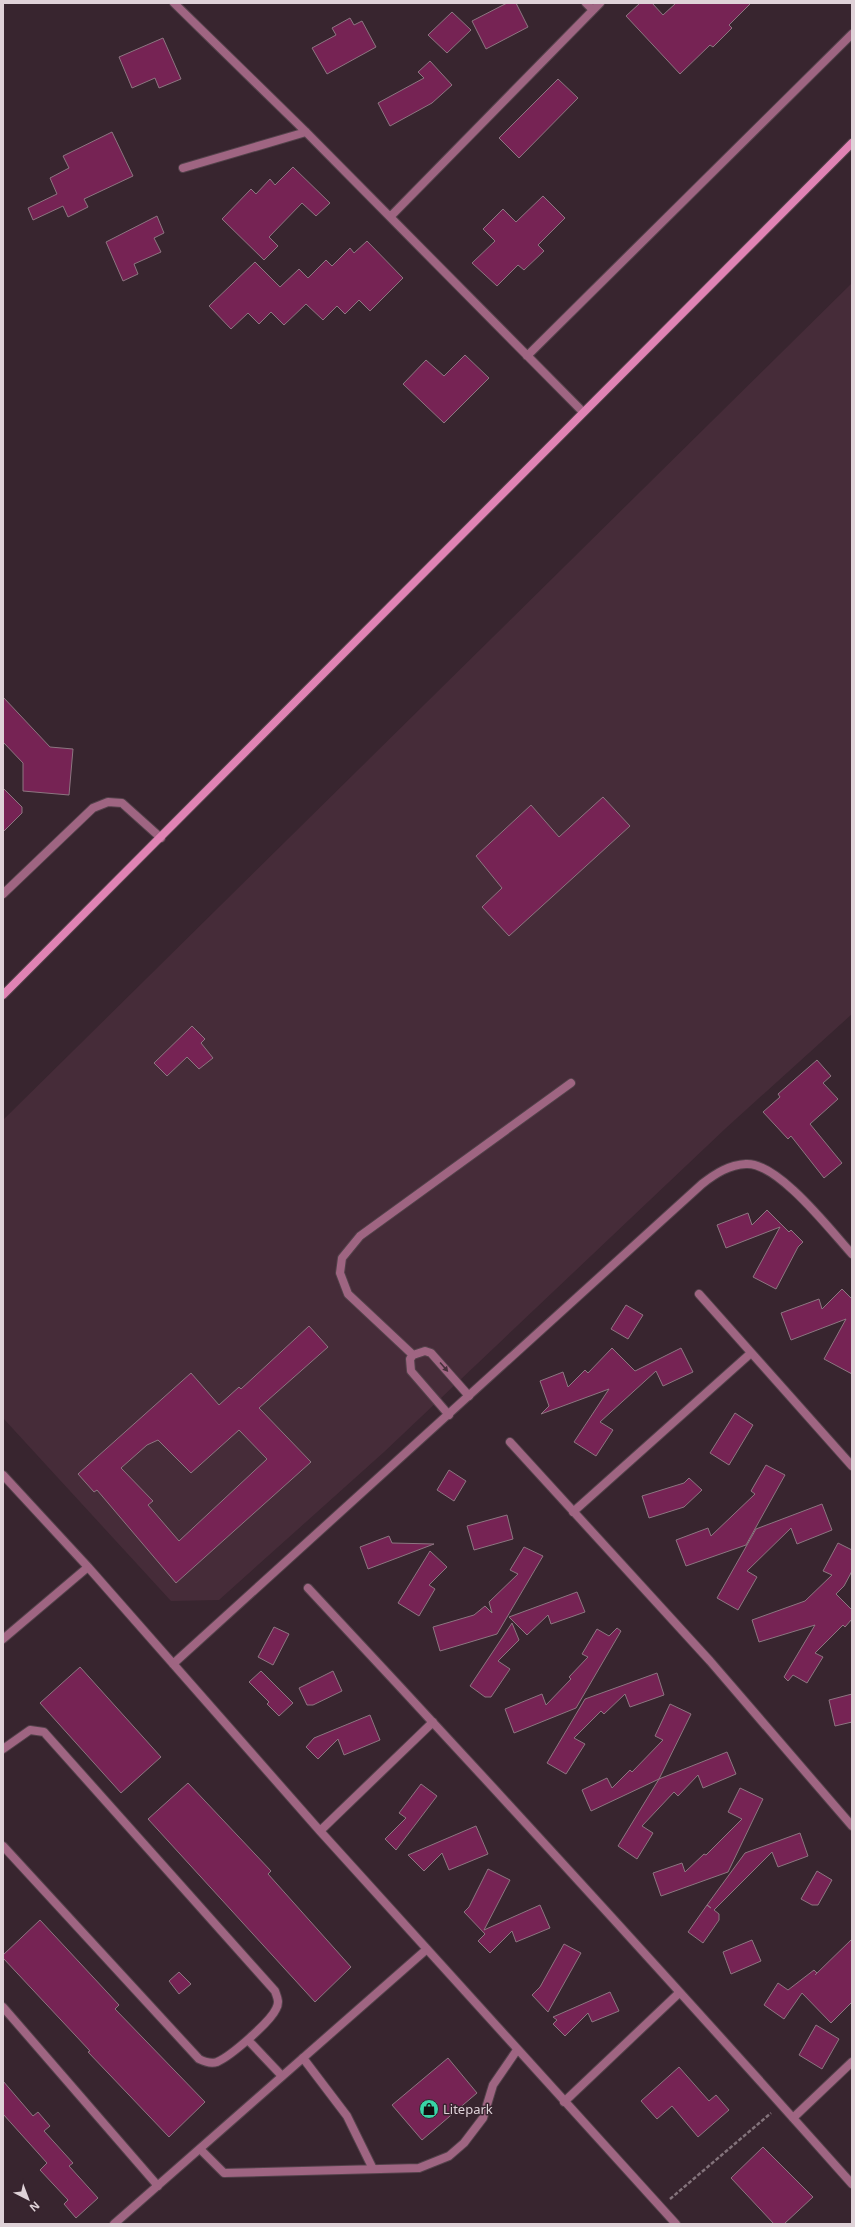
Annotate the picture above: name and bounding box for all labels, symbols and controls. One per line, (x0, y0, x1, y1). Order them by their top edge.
one-way arrow (439, 1362, 448, 1373)
shop icon: Litepark (418, 2098, 440, 2120)
place label: Litepark (443, 2100, 493, 2118)
north arrow (8, 2179, 48, 2219)
text: N (27, 2198, 43, 2215)

